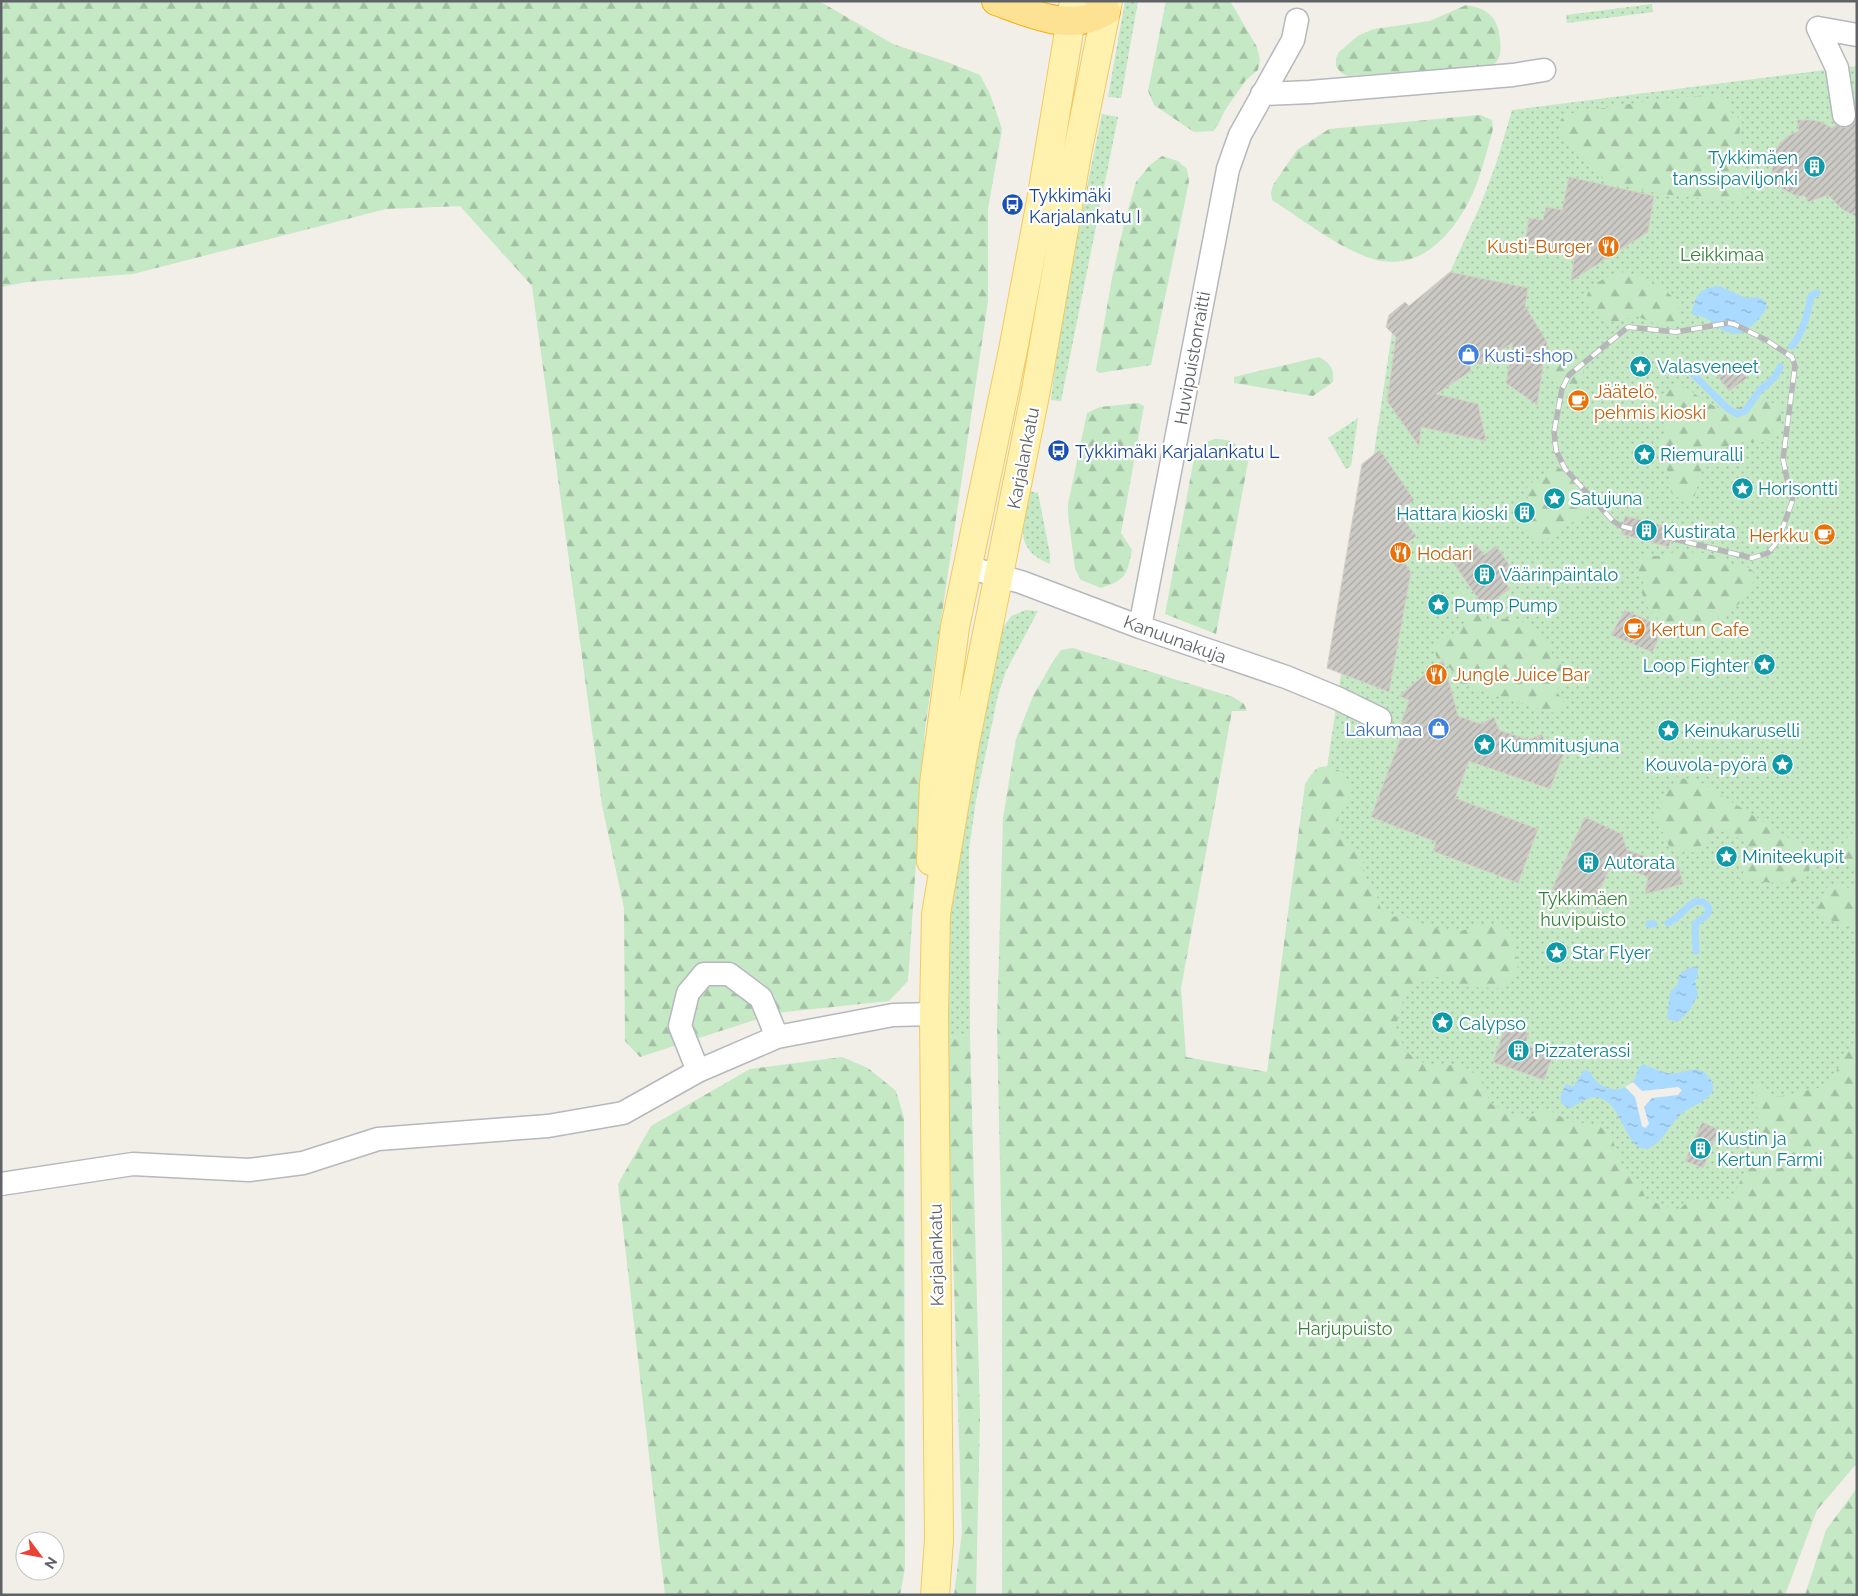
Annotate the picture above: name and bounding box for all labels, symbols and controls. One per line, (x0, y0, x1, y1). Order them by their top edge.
place label: Tykkimäen tanssipaviljonki (1673, 147, 1798, 189)
building icon: Tykkimäen tanssipaviljonki (1802, 155, 1826, 179)
place label: Tykkimäki Karjalankatu I (1029, 185, 1141, 227)
bus stop icon: Tykkimäki Karjalankatu I (1001, 193, 1025, 217)
restaurant icon: Kusti-Burger (1596, 234, 1620, 258)
place label: Kusti-Burger (1487, 236, 1593, 257)
park label: Leikkimaa (1680, 244, 1764, 265)
street label: Huvipuistonraitti (1170, 290, 1214, 426)
shop icon: Kusti-shop (1456, 343, 1480, 367)
place label: Kusti-shop (1484, 345, 1573, 366)
place icon: Valasveneet (1629, 354, 1653, 378)
place label: Valasveneet (1657, 356, 1759, 377)
place label: Jäätelö, pehmis kioski (1594, 381, 1706, 423)
cafe icon: Jäätelö, pehmis kioski (1566, 389, 1590, 413)
street label: Karjalankatu (1003, 406, 1043, 510)
bus stop icon: Tykkimäki Karjalankatu L (1047, 439, 1071, 463)
place label: Tykkimäki Karjalankatu L (1075, 441, 1280, 462)
place icon: Riemuralli (1632, 442, 1656, 466)
place label: Riemuralli (1660, 444, 1743, 465)
place icon: Horisontti (1730, 476, 1754, 500)
place label: Horisontti (1758, 478, 1838, 499)
place icon: Satujuna (1542, 486, 1566, 510)
place label: Satujuna (1570, 488, 1642, 509)
building icon: Hattara kioski (1512, 501, 1536, 525)
place label: Hattara kioski (1396, 503, 1508, 524)
building icon: Kustirata (1635, 519, 1659, 543)
place label: Kustirata (1663, 521, 1735, 542)
cafe icon: Herkku (1813, 523, 1837, 547)
place label: Herkku (1749, 525, 1809, 546)
restaurant icon: Hodari (1389, 541, 1413, 565)
place label: Hodari (1417, 543, 1472, 564)
building icon: Väärinpäintalo (1472, 562, 1496, 586)
place label: Väärinpäintalo (1500, 564, 1619, 585)
place icon: Pump Pump (1426, 593, 1450, 617)
place label: Pump Pump (1454, 595, 1558, 616)
street label: Kanuunakuja (1121, 611, 1229, 667)
cafe icon: Kertun Cafe (1623, 617, 1647, 641)
place label: Kertun Cafe (1651, 619, 1749, 640)
place icon: Loop Fighter (1753, 653, 1777, 677)
place label: Loop Fighter (1643, 655, 1750, 676)
restaurant icon: Jungle Juice Bar (1425, 662, 1449, 686)
place label: Jungle Juice Bar (1453, 664, 1590, 685)
shop icon: Lakumaa (1426, 717, 1450, 741)
place icon: Keinukaruselli (1656, 718, 1680, 742)
place label: Lakumaa (1345, 719, 1422, 740)
place label: Keinukaruselli (1684, 720, 1800, 741)
place icon: Kummitusjuna (1472, 733, 1496, 757)
place label: Kummitusjuna (1500, 735, 1619, 756)
place icon: Kouvola-pyörä (1771, 752, 1795, 776)
place label: Kouvola-pyörä (1645, 754, 1767, 775)
place icon: Miniteekupit (1714, 844, 1738, 868)
place label: Miniteekupit (1742, 846, 1844, 867)
building icon: Autorata (1576, 850, 1600, 874)
place label: Autorata (1604, 852, 1675, 873)
park label: Tykkimäen huvipuisto (1538, 888, 1628, 930)
place icon: Star Flyer (1544, 940, 1568, 964)
place label: Star Flyer (1572, 942, 1651, 963)
place icon: Calypso (1431, 1011, 1455, 1035)
place label: Calypso (1459, 1013, 1526, 1034)
building icon: Pizzaterassi (1506, 1038, 1530, 1062)
place label: Pizzaterassi (1534, 1040, 1630, 1061)
place label: Kustin ja Kertun Farmi (1717, 1128, 1823, 1170)
building icon: Kustin ja Kertun Farmi (1689, 1136, 1713, 1160)
street label: Karjalankatu (925, 1203, 947, 1307)
park label: Harjupuisto (1297, 1318, 1393, 1339)
north arrow (15, 1531, 65, 1581)
text: N (41, 1554, 61, 1572)

